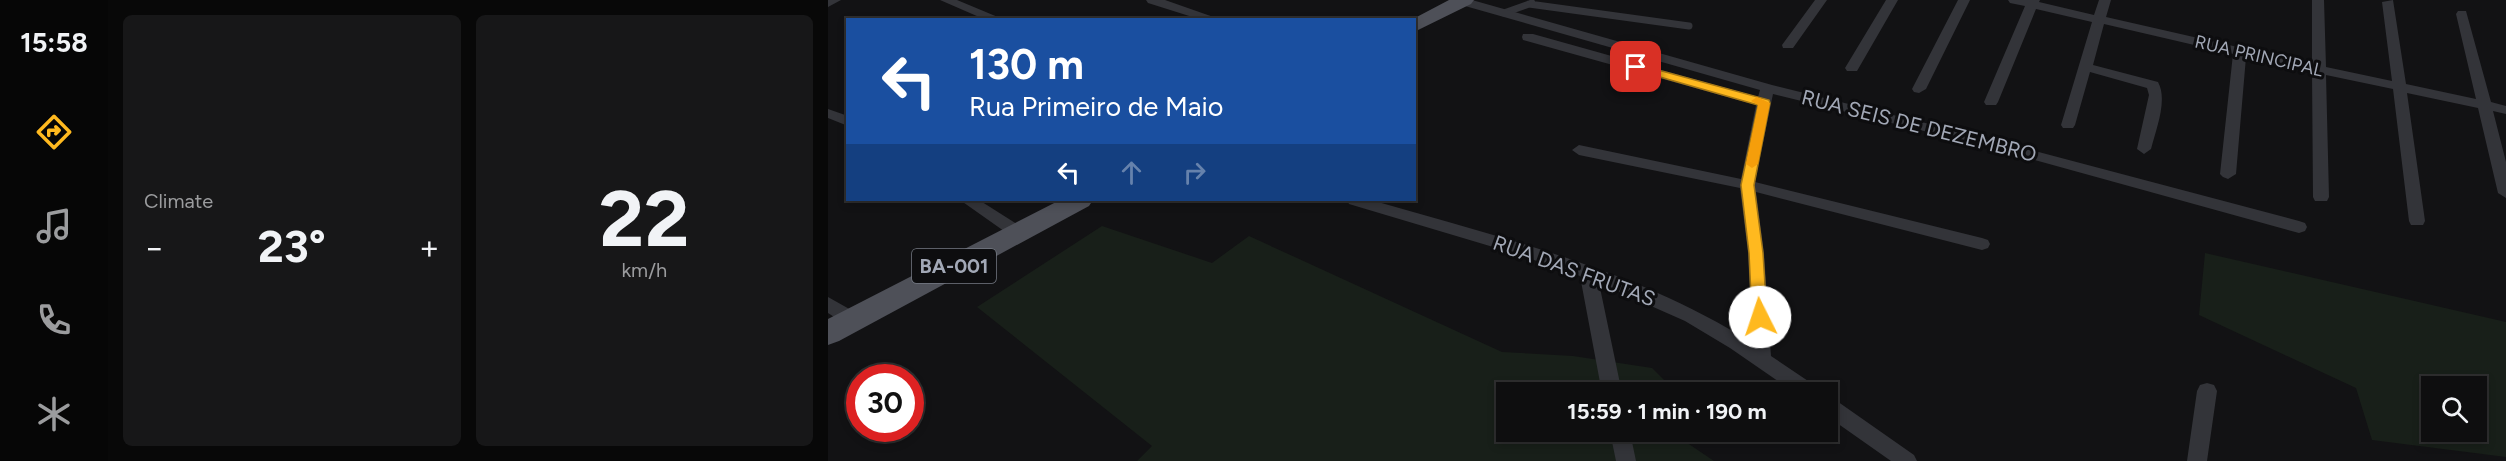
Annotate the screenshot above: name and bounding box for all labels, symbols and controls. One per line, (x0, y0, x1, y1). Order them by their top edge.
text: 15:58 (20, 26, 88, 59)
street label: RUA PRINCIPAL (2193, 31, 2326, 82)
text: 130 m (969, 39, 1084, 90)
pin (1610, 41, 1661, 92)
icon: left (870, 42, 948, 120)
icon: arrive (1619, 50, 1652, 83)
street label: RUA SEIS DE DEZEMBRO (1799, 84, 2039, 167)
text: Rua Primeiro de Maio (969, 90, 1224, 123)
icon: directions (33, 111, 75, 153)
icon: left (1052, 156, 1085, 189)
icon: ahead (1115, 156, 1148, 189)
icon: right (1178, 156, 1211, 189)
text: 22 (599, 172, 689, 266)
text: Climate (144, 189, 213, 213)
icon: music (33, 205, 75, 247)
text: 23° (258, 219, 326, 273)
text: − (144, 228, 165, 267)
text: + (419, 228, 440, 267)
street label: RUA DAS FRUTAS (1490, 230, 1659, 311)
road number: BA-001 (912, 249, 996, 283)
text: km/h (621, 258, 667, 282)
position arrow (1728, 285, 1792, 349)
icon: phone (33, 299, 75, 341)
speed limit sign: 30 (846, 364, 924, 442)
map controls (2421, 376, 2487, 442)
button: search (2421, 376, 2487, 442)
icon: climate (33, 393, 75, 435)
text: 15:59 · 1 min · 190 m (1567, 398, 1767, 425)

